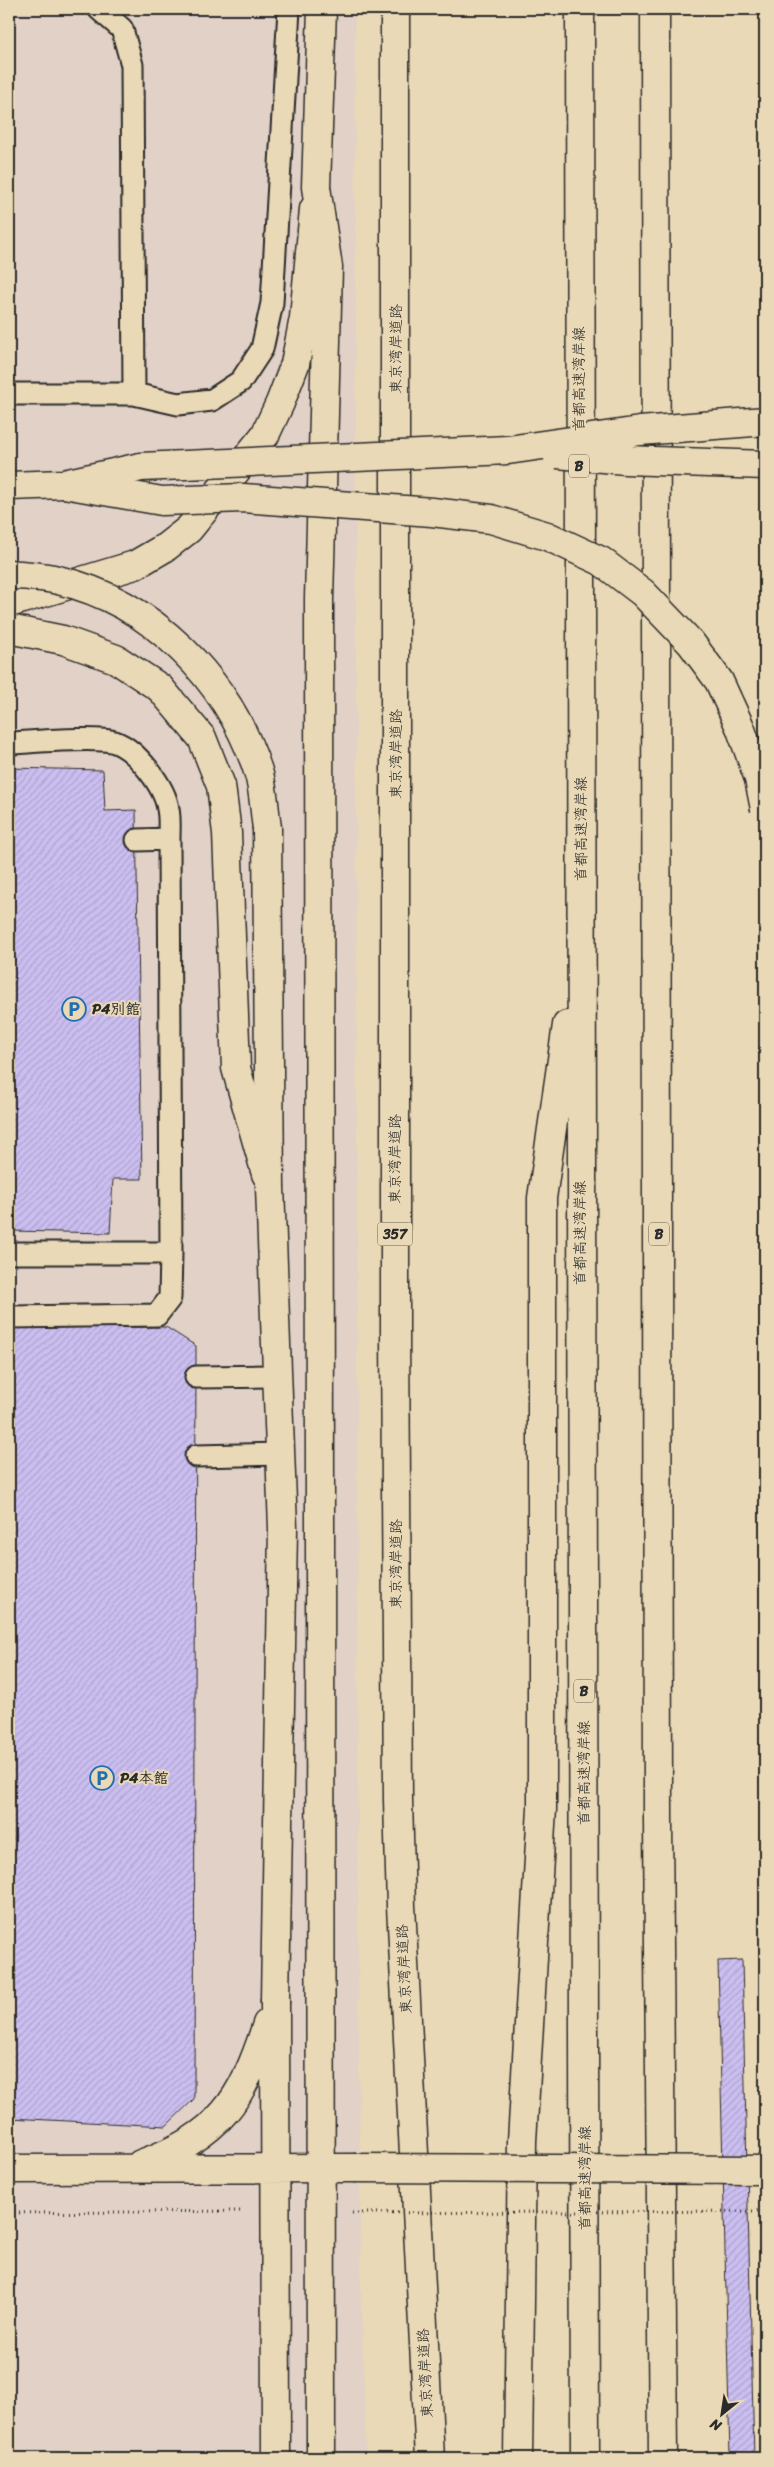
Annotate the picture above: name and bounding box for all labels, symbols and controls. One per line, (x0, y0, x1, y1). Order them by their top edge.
street label: 東京湾岸道路 (383, 304, 409, 394)
street label: 首都高速湾岸線 (566, 326, 592, 432)
road number: B (569, 454, 589, 478)
street label: 東京湾岸道路 (383, 709, 409, 799)
street label: 首都高速湾岸線 (568, 776, 594, 882)
parking icon: P4別館 (61, 996, 87, 1022)
place label: P4別館 (92, 996, 140, 1022)
street label: 東京湾岸道路 (382, 1114, 408, 1204)
street label: 首都高速湾岸線 (567, 1180, 593, 1286)
road number: 357 (378, 1222, 412, 1246)
road number: B (649, 1222, 669, 1246)
street label: 東京湾岸道路 (383, 1519, 409, 1609)
road number: B (574, 1680, 594, 1702)
street label: 首都高速湾岸線 (571, 1720, 597, 1826)
parking icon: P4本館 (89, 1765, 115, 1791)
place label: P4本館 (120, 1765, 168, 1791)
street label: 東京湾岸道路 (389, 1923, 419, 2015)
street label: 首都高速湾岸線 (572, 2125, 598, 2231)
street label: 東京湾岸道路 (410, 2327, 440, 2419)
north arrow (696, 2390, 746, 2440)
text: N (705, 2411, 727, 2439)

